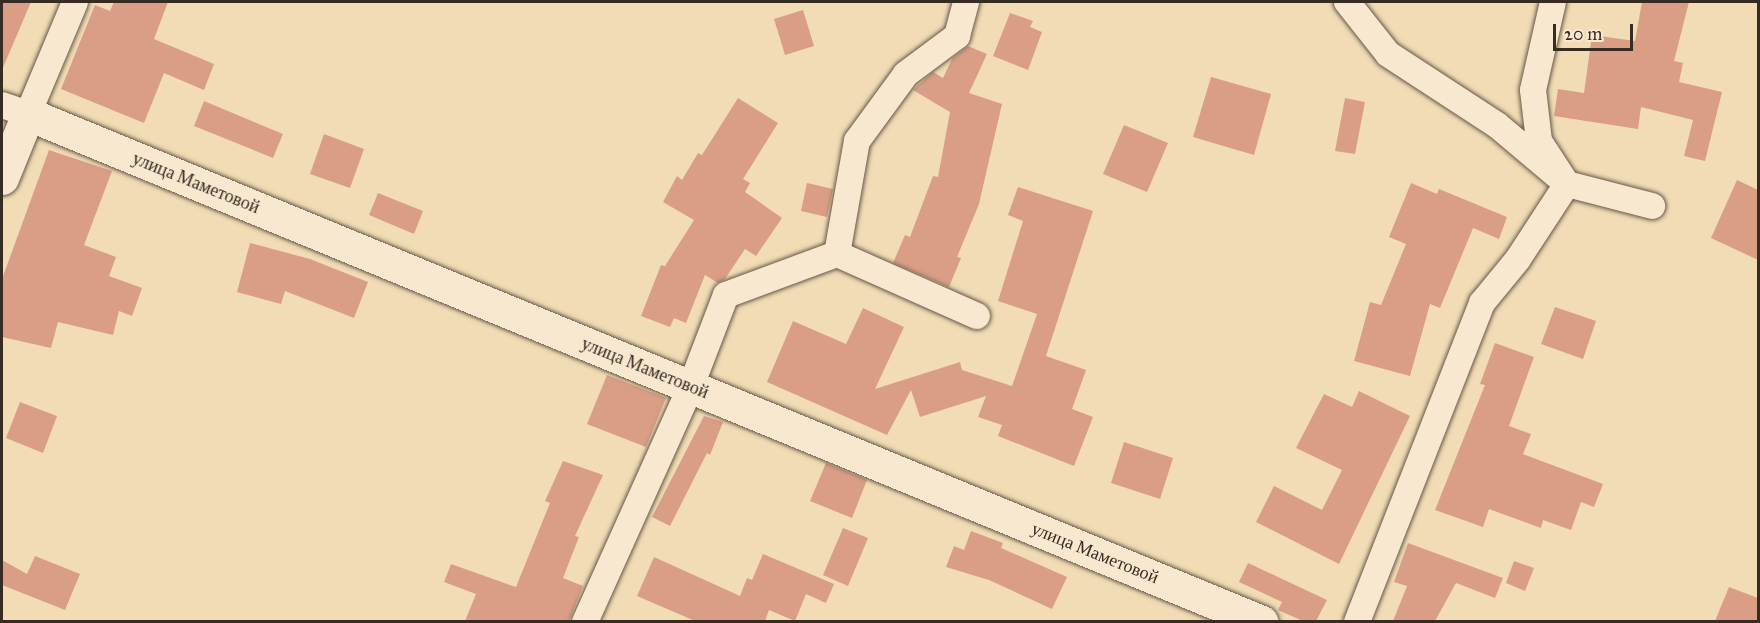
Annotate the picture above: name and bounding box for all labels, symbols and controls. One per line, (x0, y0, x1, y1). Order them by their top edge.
scale bar (1556, 12, 1636, 50)
text: 20 m (1564, 23, 1602, 45)
street label: улица Маметовой (129, 148, 263, 218)
street label: улица Маметовой (578, 333, 712, 403)
street label: улица Маметовой (1028, 518, 1162, 588)

